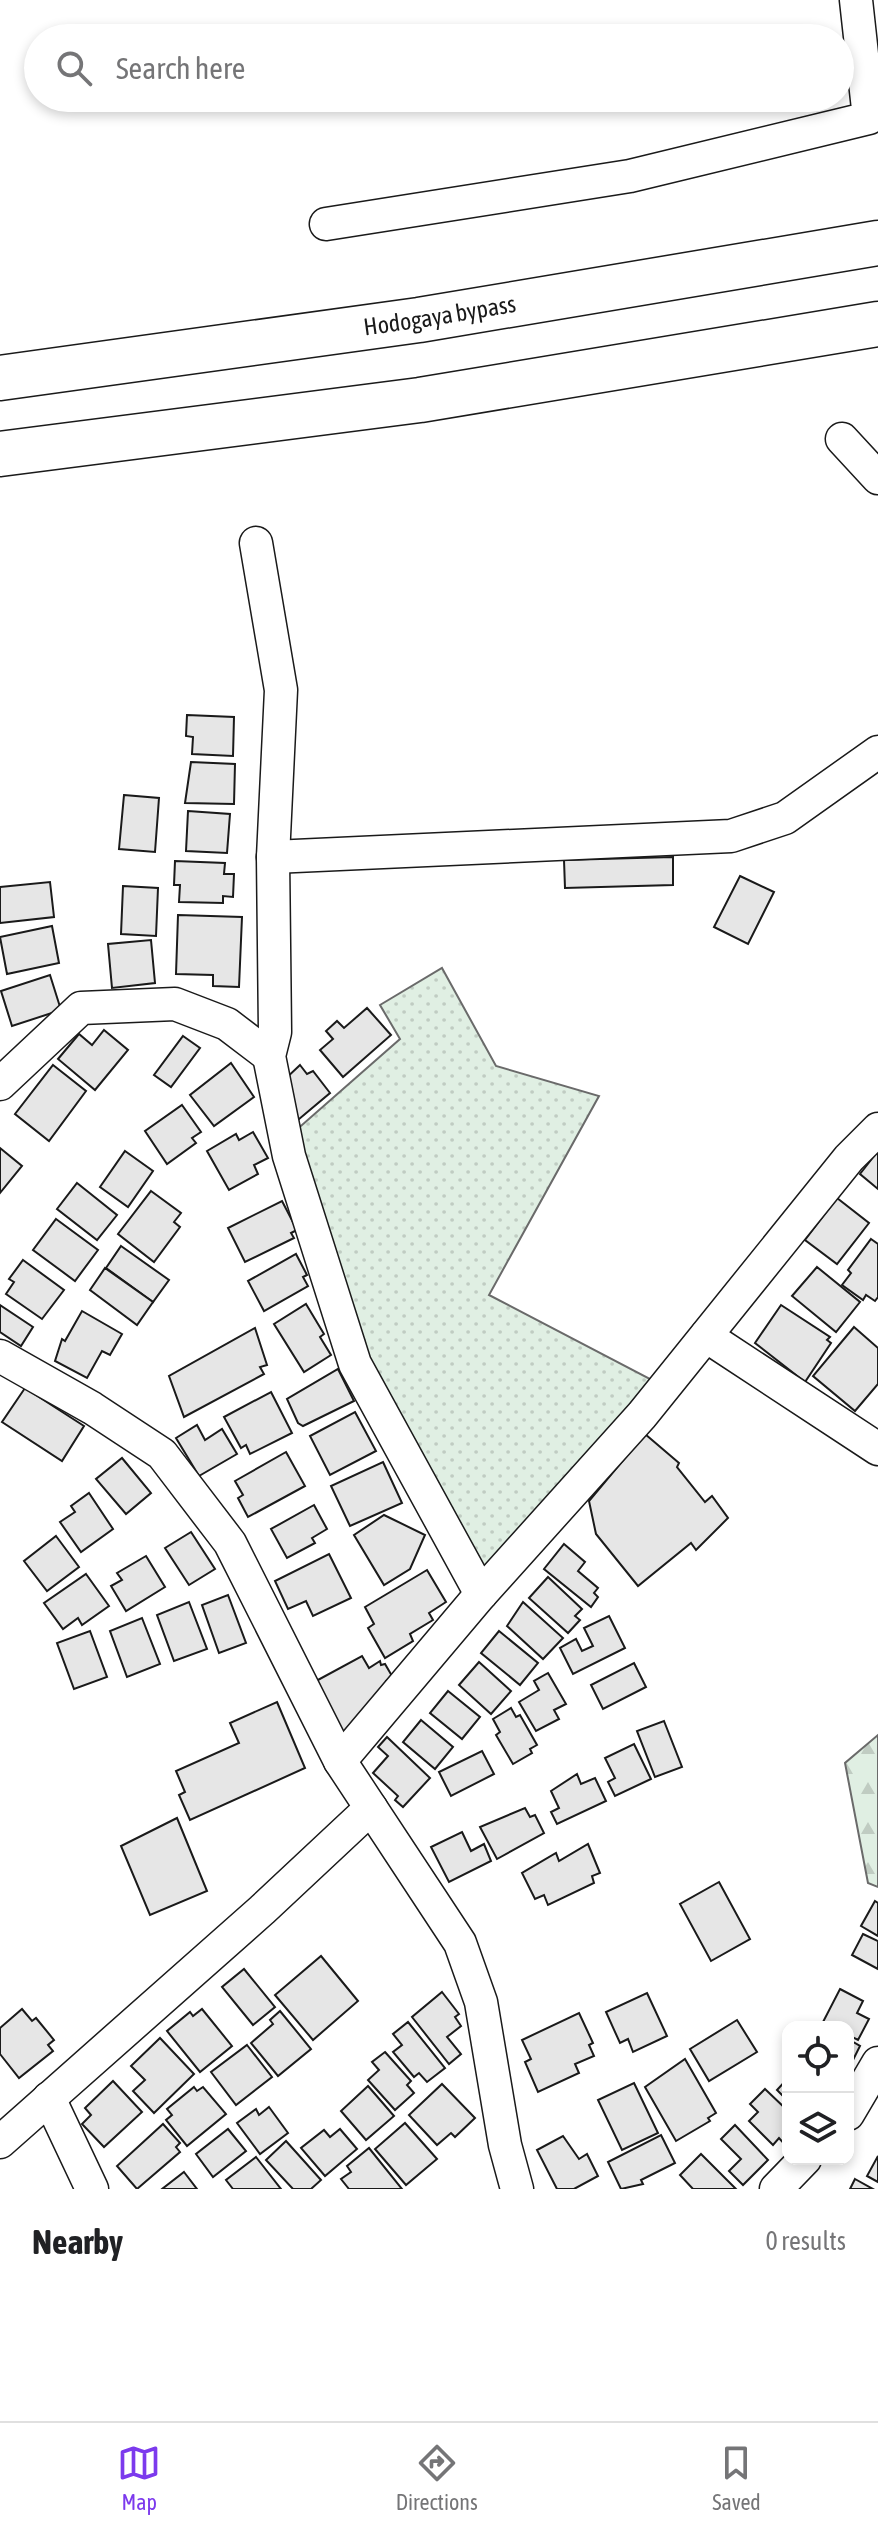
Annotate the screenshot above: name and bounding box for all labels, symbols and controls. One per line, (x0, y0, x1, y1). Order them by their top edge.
search box (24, 24, 854, 112)
icon: search (52, 46, 96, 90)
text: Search here (116, 51, 245, 85)
street label: Hodogaya bypass (362, 290, 518, 341)
map controls (782, 2021, 854, 2165)
button: locate (782, 2021, 854, 2093)
button: layers (782, 2093, 854, 2165)
text: Nearby (32, 2222, 123, 2261)
text: 0 results (765, 2226, 846, 2256)
tab: Map (117, 2441, 161, 2515)
tab: Directions (396, 2441, 478, 2515)
tab: Saved (712, 2441, 761, 2515)

